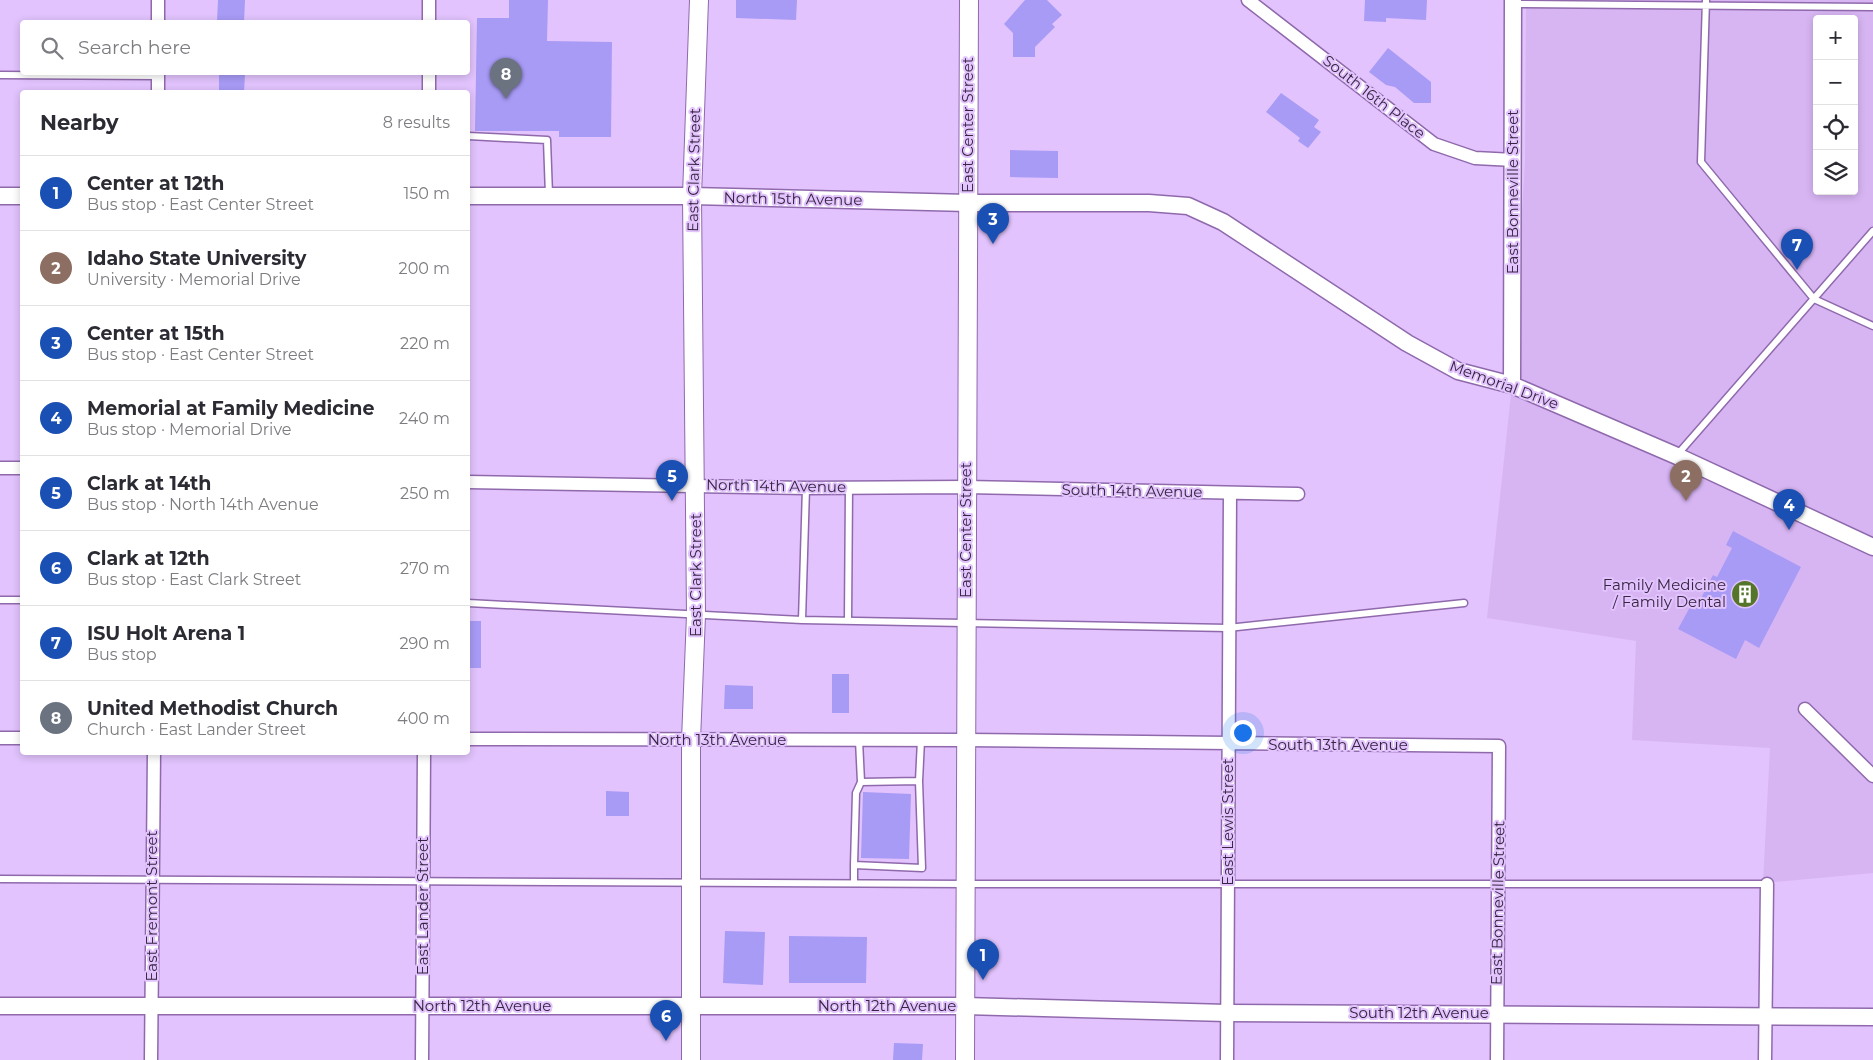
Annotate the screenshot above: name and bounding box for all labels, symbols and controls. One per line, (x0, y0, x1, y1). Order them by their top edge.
map controls (1813, 15, 1858, 195)
button: + (1813, 15, 1858, 60)
search box (20, 20, 470, 75)
icon: search (38, 34, 66, 62)
text: Search here (78, 36, 191, 59)
street label: South 16th Place (1319, 51, 1429, 142)
street label: East Center Street (958, 57, 977, 193)
pin: 8 (490, 58, 522, 99)
button: − (1813, 60, 1858, 105)
button: locate (1813, 105, 1858, 150)
street label: East Clark Street (683, 108, 704, 232)
text: Nearby (40, 110, 119, 135)
street label: East Bonneville Street (1503, 110, 1522, 274)
text: 8 results (383, 113, 450, 132)
button: layers (1813, 150, 1858, 195)
text: Center at 12th (87, 172, 224, 195)
text: 1 (53, 184, 59, 203)
text: 150 m (403, 184, 450, 203)
street label: North 15th Avenue (724, 188, 863, 209)
text: Bus stop · East Center Street (87, 195, 314, 214)
pin: 3 (977, 203, 1009, 244)
pin: 7 (1781, 229, 1813, 270)
text: Idaho State University (87, 247, 306, 270)
text: 2 (51, 259, 61, 278)
text: 200 m (399, 259, 450, 278)
text: University · Memorial Drive (87, 270, 301, 289)
text: Center at 15th (87, 322, 225, 345)
text: 3 (51, 334, 61, 353)
text: 220 m (400, 334, 450, 353)
text: Bus stop · East Center Street (87, 345, 314, 364)
street label: Memorial Drive (1447, 356, 1561, 413)
text: Memorial at Family Medicine (87, 397, 374, 420)
text: 4 (50, 409, 62, 428)
text: 240 m (399, 409, 450, 428)
text: Bus stop · Memorial Drive (87, 420, 292, 439)
pin: 5 (656, 460, 688, 501)
pin: 2 (1670, 460, 1702, 501)
street label: East Center Street (956, 462, 975, 598)
text: Clark at 14th (87, 472, 211, 495)
street label: North 14th Avenue (706, 475, 846, 496)
street label: South 14th Avenue (1061, 480, 1203, 501)
text: 5 (51, 484, 61, 503)
text: 250 m (400, 484, 450, 503)
pin: 4 (1773, 489, 1805, 530)
text: Bus stop · North 14th Avenue (87, 495, 319, 514)
street label: East Clark Street (686, 513, 705, 637)
text: Clark at 12th (87, 547, 210, 570)
text: 6 (51, 559, 61, 578)
text: 270 m (400, 559, 450, 578)
text: Bus stop · East Clark Street (87, 570, 301, 589)
place label: Family Medicine / Family Dental (1603, 575, 1726, 611)
building icon: Family Medicine / Family Dental (1730, 579, 1760, 609)
text: ISU Holt Arena 1 (87, 622, 245, 645)
text: 7 (51, 634, 61, 653)
text: 290 m (399, 634, 450, 653)
text: Bus stop (87, 645, 157, 664)
text: United Methodist Church (87, 697, 338, 720)
text: 8 (51, 709, 61, 728)
text: 400 m (397, 709, 450, 728)
text: Church · East Lander Street (87, 720, 306, 739)
your location (1230, 720, 1256, 746)
street label: North 13th Avenue (648, 730, 786, 749)
street label: South 13th Avenue (1268, 735, 1408, 754)
street label: East Lewis Street (1218, 758, 1237, 886)
street label: East Bonneville Street (1487, 821, 1508, 985)
street label: East Fremont Street (142, 830, 161, 982)
street label: East Lander Street (413, 837, 432, 975)
pin: 1 (967, 939, 999, 980)
street label: North 12th Avenue (413, 996, 551, 1015)
street label: North 12th Avenue (818, 996, 956, 1015)
pin: 6 (650, 1000, 682, 1041)
street label: South 12th Avenue (1349, 1003, 1489, 1022)

